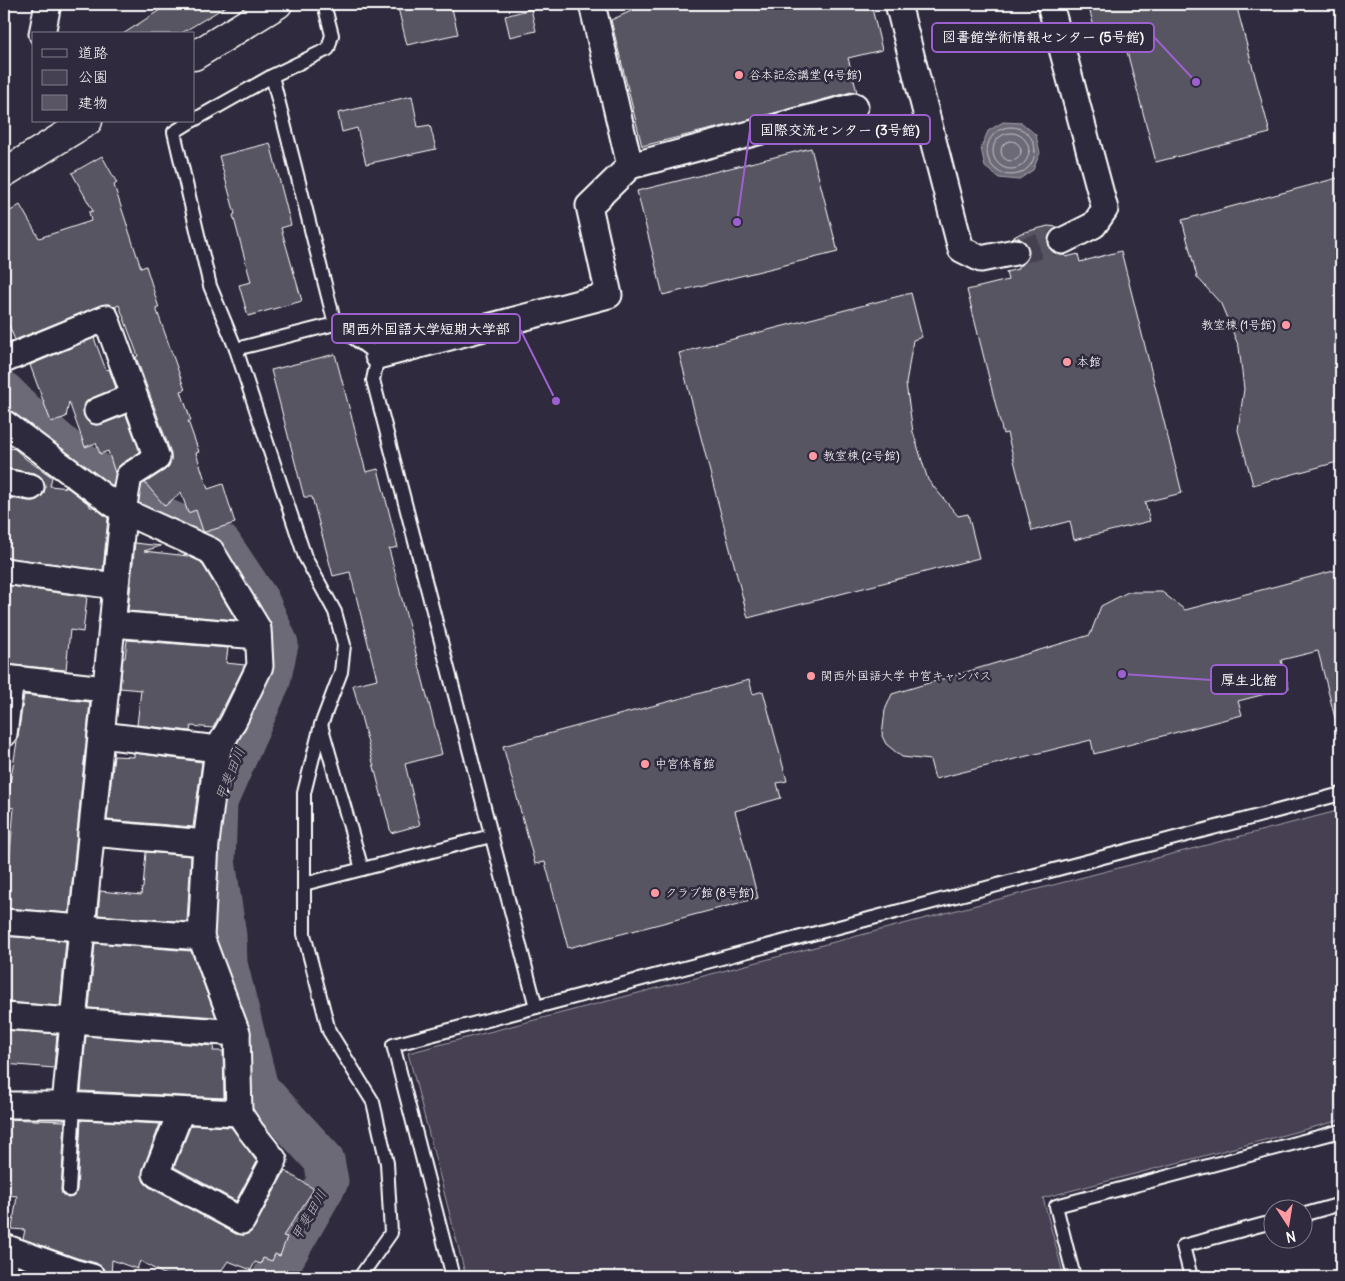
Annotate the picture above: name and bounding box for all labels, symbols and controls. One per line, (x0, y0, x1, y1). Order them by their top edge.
callout: 図書館学術情報センター (5号館) (932, 23, 1154, 52)
text: 図書館学術情報センター (5号館) (942, 28, 1144, 46)
legend (32, 32, 195, 122)
text: 道路 (78, 43, 108, 62)
text: 公園 (78, 67, 108, 86)
place label: 谷本記念講堂 (4号館) (749, 67, 862, 82)
marker: 谷本記念講堂 (4号館) (733, 69, 745, 81)
text: 建物 (78, 93, 108, 112)
callout: 国際交流センター (3号館) (750, 115, 930, 144)
text: 国際交流センター (3号館) (760, 121, 920, 139)
callout: 関西外国語大学短期大学部 (332, 314, 520, 343)
place label: 教室棟 (1号館) (1201, 317, 1276, 332)
marker: 教室棟 (1号館) (1280, 319, 1292, 331)
text: 関西外国語大学短期大学部 (342, 320, 510, 338)
place label: 本館 (1077, 354, 1101, 369)
marker: 本館 (1061, 356, 1073, 368)
place label: 教室棟 (2号館) (823, 448, 900, 463)
marker: 教室棟 (2号館) (807, 450, 819, 462)
callout: 厚生北館 (1211, 665, 1287, 694)
place label: 関西外国語大学 中宮キャンパス (821, 668, 991, 683)
marker: 関西外国語大学 中宮キャンパス (805, 670, 817, 682)
text: 厚生北館 (1221, 671, 1277, 689)
water label: 甲斐田川 (211, 745, 249, 803)
place label: 中宮体育館 (655, 756, 715, 771)
marker: 中宮体育館 (639, 758, 651, 770)
place label: クラブ館 (8号館) (665, 885, 754, 900)
marker: クラブ館 (8号館) (649, 887, 661, 899)
water label: 甲斐田川 (287, 1186, 331, 1244)
north arrow (1262, 1198, 1312, 1248)
text: N (1284, 1227, 1297, 1247)

